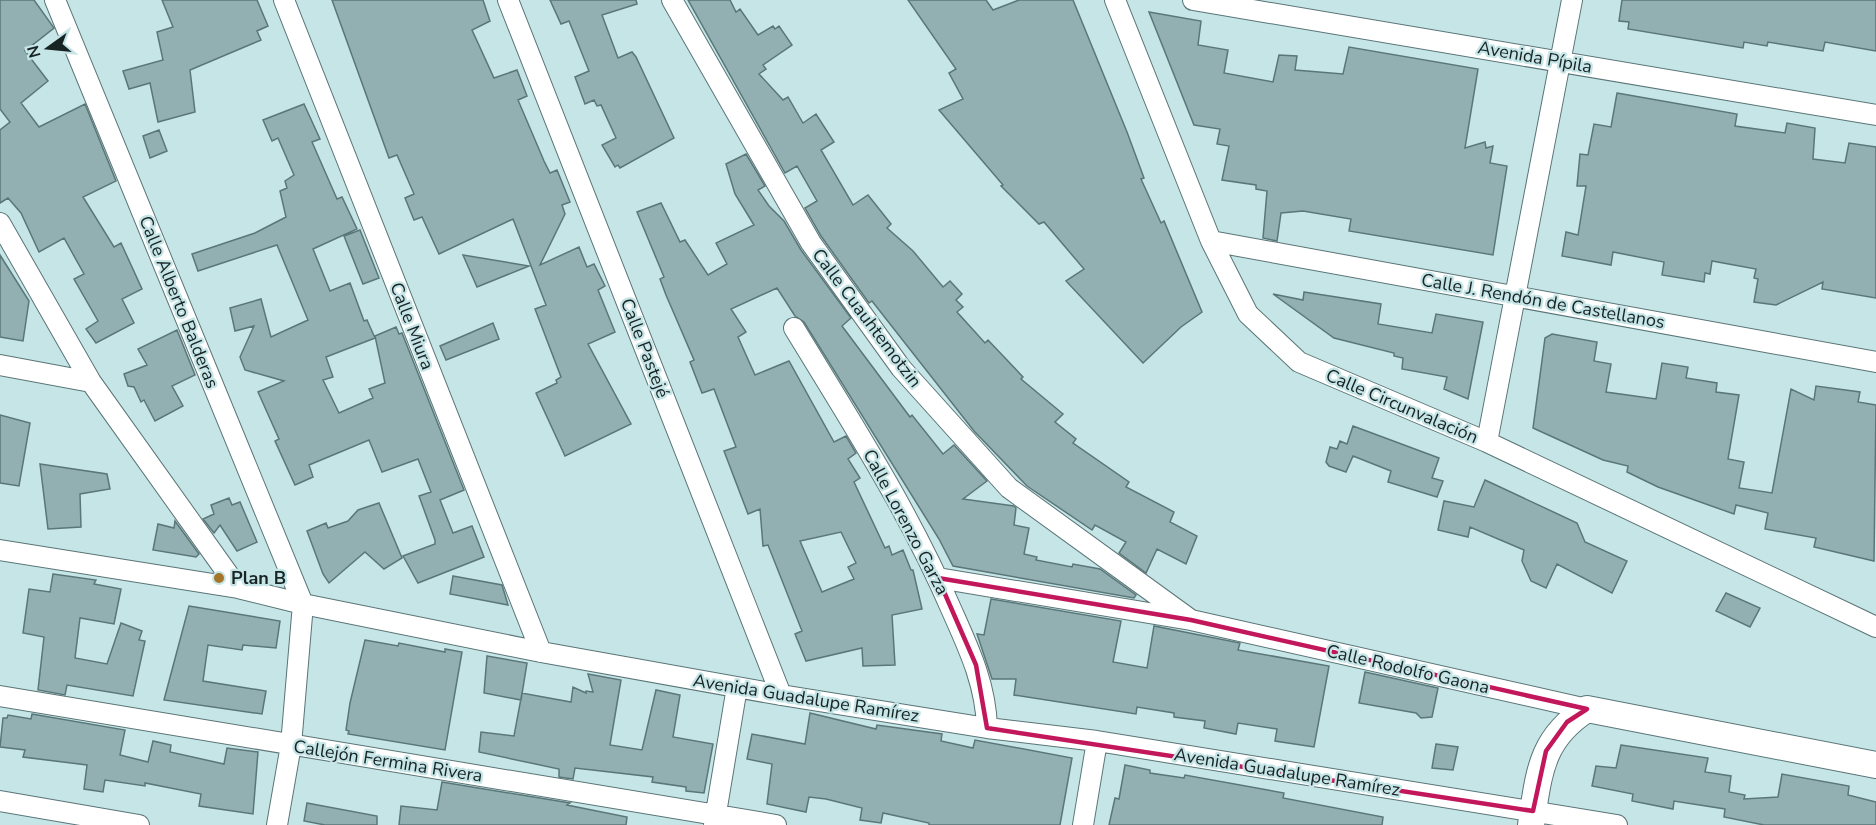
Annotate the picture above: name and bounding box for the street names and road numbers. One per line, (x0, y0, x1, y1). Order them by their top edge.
street label: Avenida Pípila (1476, 35, 1594, 79)
street label: Calle Alberto Balderas (133, 212, 225, 392)
street label: Calle Cuauhtemotzin (807, 244, 927, 392)
street label: Calle J. Rendón de Castellanos (1419, 268, 1667, 334)
street label: Calle Miura (384, 279, 440, 373)
street label: Calle Pastejé (615, 295, 675, 401)
street label: Calle Circunvalación (1322, 363, 1482, 449)
street label: Calle Lorenzo Garza (857, 445, 955, 599)
street label: Calle Rodolfo Gaona (1324, 639, 1492, 699)
street label: Avenida Guadalupe Ramírez (691, 668, 921, 728)
street label: Callejón Fermina Rivera (292, 734, 484, 788)
street label: Avenida Guadalupe Ramírez (1172, 742, 1402, 802)

